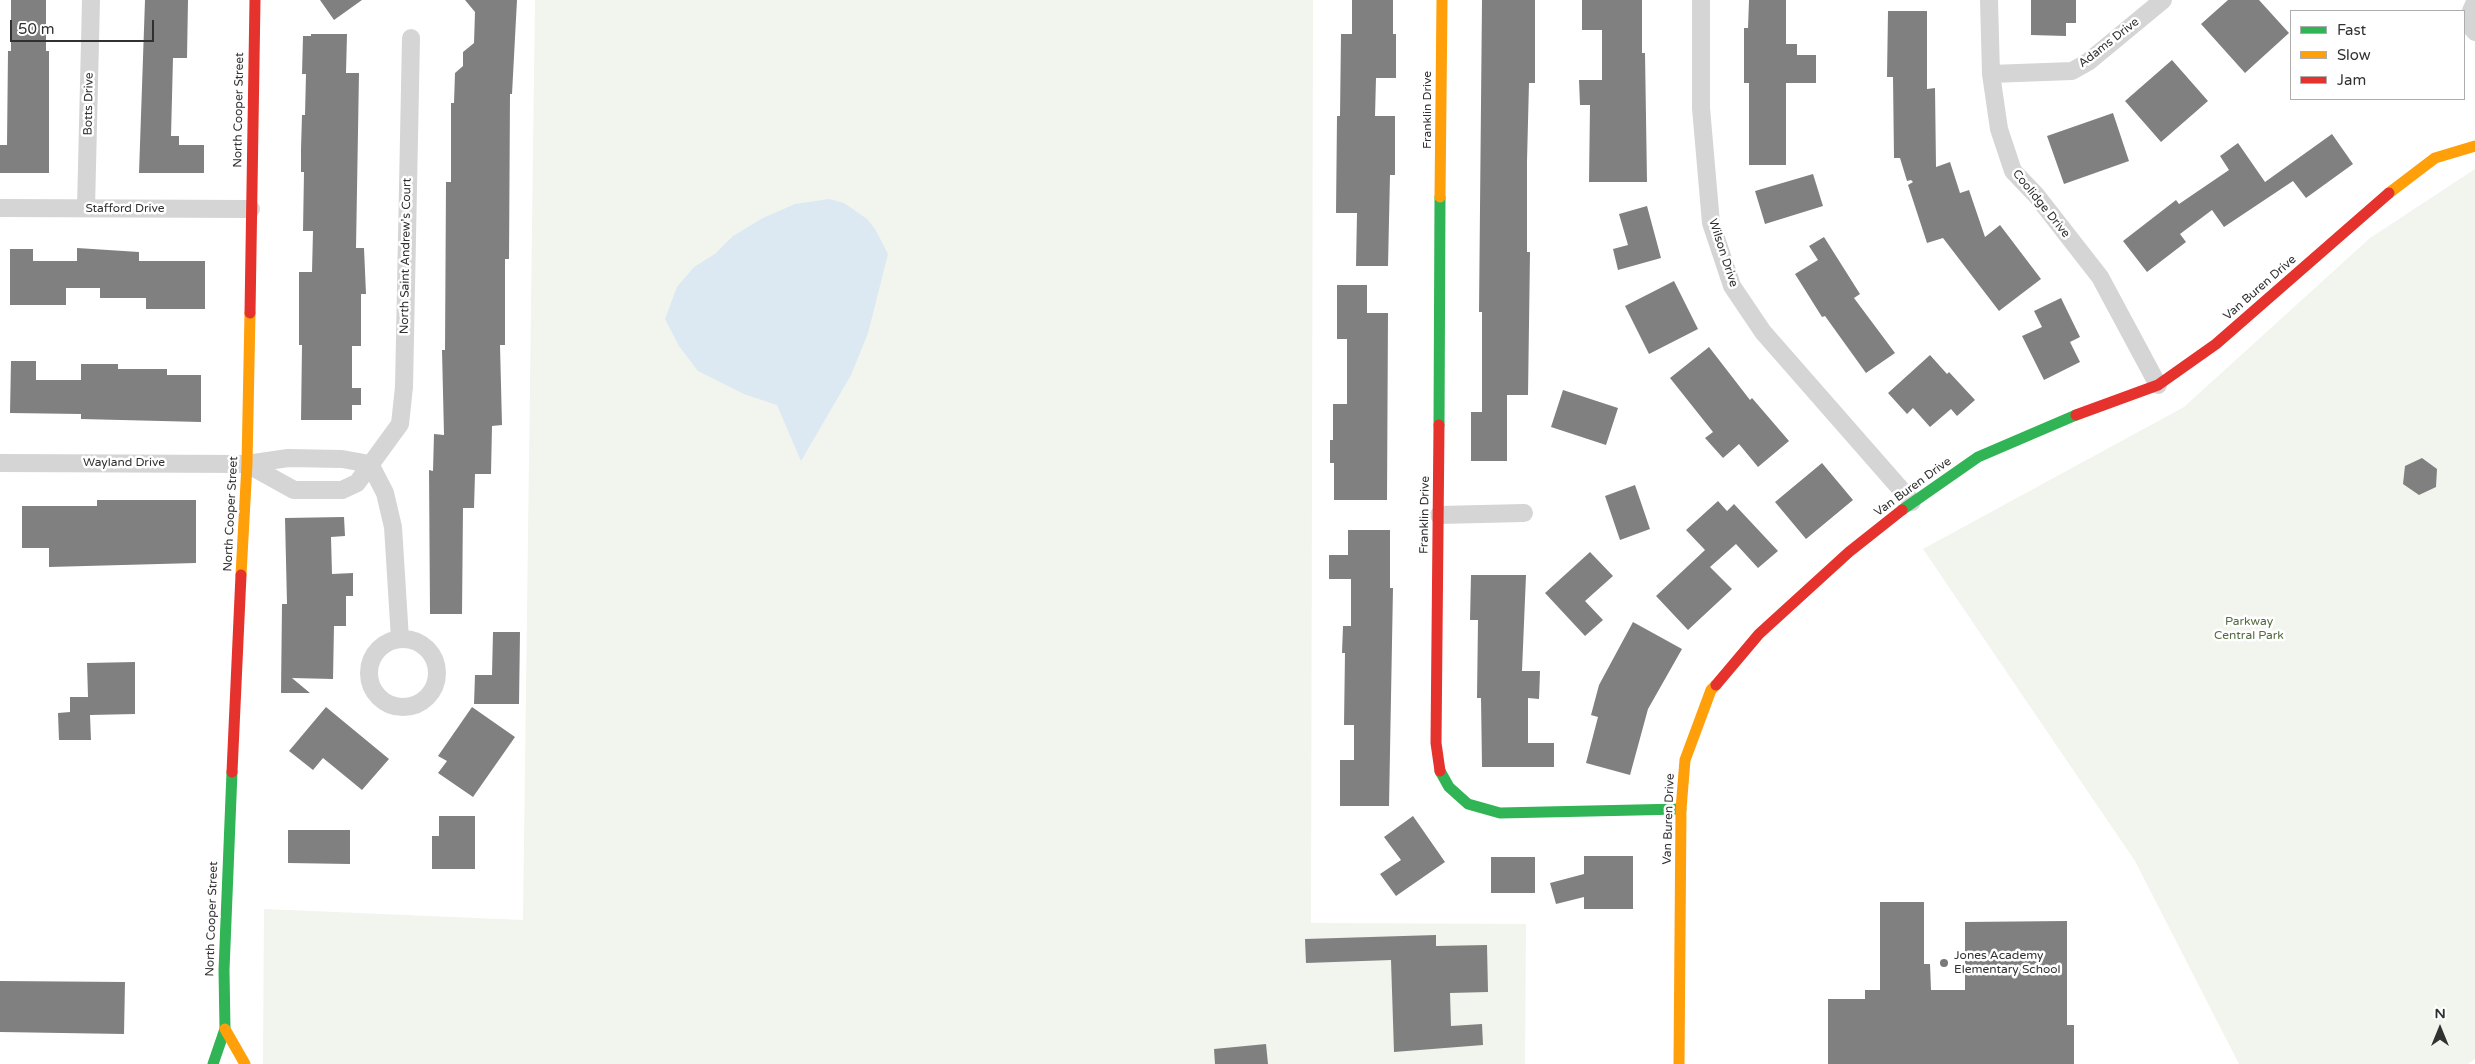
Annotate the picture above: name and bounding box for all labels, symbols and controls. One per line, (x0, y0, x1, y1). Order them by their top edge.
scale bar (12, 10, 156, 42)
legend (2290, 10, 2465, 100)
street label: Adams Drive (2076, 15, 2142, 71)
text: 50 m (18, 20, 55, 38)
text: Fast (2337, 21, 2366, 39)
text: Slow (2337, 46, 2371, 64)
street label: North Cooper Street (231, 52, 247, 168)
street label: Franklin Drive (1421, 71, 1435, 149)
text: Jam (2337, 71, 2366, 89)
street label: Botts Drive (81, 72, 97, 136)
street label: Coolidge Drive (2009, 167, 2073, 241)
street label: North Saint Andrew's Court (397, 178, 415, 334)
street label: Stafford Drive (85, 202, 165, 216)
street label: Wilson Drive (1705, 217, 1741, 289)
street label: Van Buren Drive (2221, 253, 2299, 323)
street label: Van Buren Drive (1872, 454, 1954, 520)
street label: Wayland Drive (83, 456, 165, 470)
street label: North Cooper Street (221, 456, 241, 572)
street label: Franklin Drive (1417, 476, 1433, 554)
park label: Parkway Central Park (2214, 615, 2284, 643)
street label: Van Buren Drive (1660, 773, 1678, 865)
street label: North Cooper Street (203, 861, 221, 977)
place label: Jones Academy Elementary School (1954, 949, 2061, 977)
marker: Jones Academy Elementary School (1938, 957, 1950, 969)
north arrow (2415, 1004, 2465, 1054)
text: N (2434, 1005, 2446, 1022)

